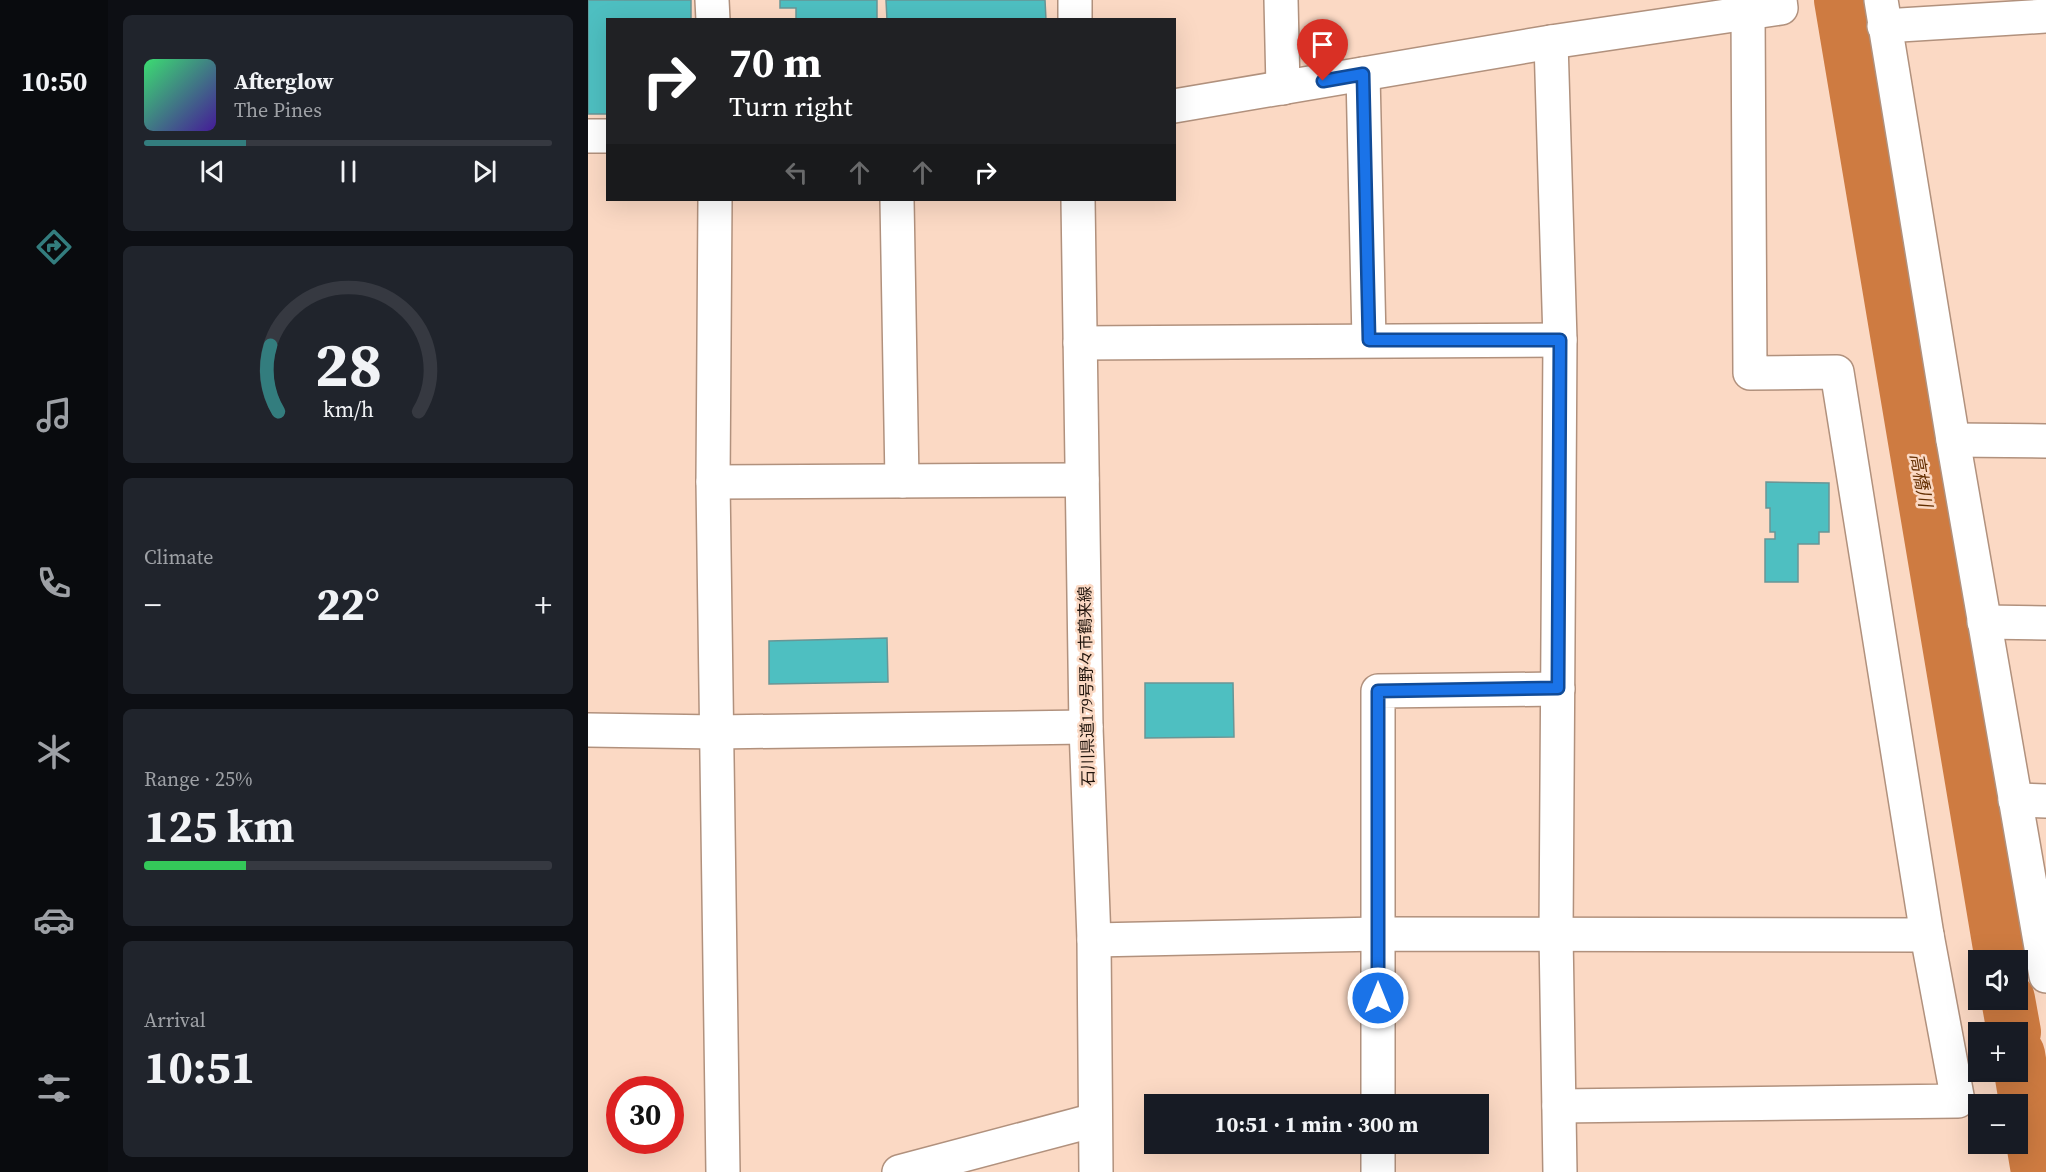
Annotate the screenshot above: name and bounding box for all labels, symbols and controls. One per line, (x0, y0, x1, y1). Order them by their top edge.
pin (1297, 19, 1348, 81)
icon: arrive (1306, 28, 1339, 61)
text: 70 m (729, 33, 822, 91)
icon: right (630, 42, 708, 120)
text: 10:50 (21, 63, 87, 100)
text: Afterglow (234, 66, 334, 96)
text: Turn right (729, 88, 853, 125)
text: The Pines (234, 96, 322, 124)
icon: previous (196, 155, 229, 188)
icon: pause (332, 155, 365, 188)
icon: next (468, 155, 501, 188)
icon: left (780, 156, 813, 189)
icon: ahead (843, 156, 876, 189)
icon: ahead (906, 156, 939, 189)
icon: right (969, 156, 1002, 189)
icon: directions (33, 226, 75, 268)
text: 28 (314, 321, 382, 407)
icon: music (33, 394, 75, 436)
text: km/h (322, 395, 374, 424)
water label: 高橋川 (1904, 451, 1939, 511)
text: Climate (144, 543, 213, 571)
icon: phone (33, 562, 75, 604)
text: 22° (316, 573, 380, 635)
text: − (144, 582, 162, 627)
text: + (534, 582, 552, 627)
street label: 石川県道179号野々市鶴来線 (1073, 586, 1099, 786)
icon: climate (33, 731, 75, 773)
text: Range · 25% (144, 765, 253, 793)
text: 125 km (144, 795, 295, 857)
icon: car (33, 899, 75, 941)
map controls (1968, 950, 2028, 1154)
button: sound (1968, 950, 2028, 1010)
position arrow (1346, 966, 1410, 1030)
text: Arrival (144, 1006, 206, 1034)
button: + (1968, 1022, 2028, 1082)
text: 10:51 (144, 1036, 255, 1098)
icon: filters (33, 1067, 75, 1109)
speed limit sign: 30 (606, 1076, 684, 1154)
button: − (1968, 1094, 2028, 1154)
text: 10:51 · 1 min · 300 m (1215, 1109, 1418, 1139)

